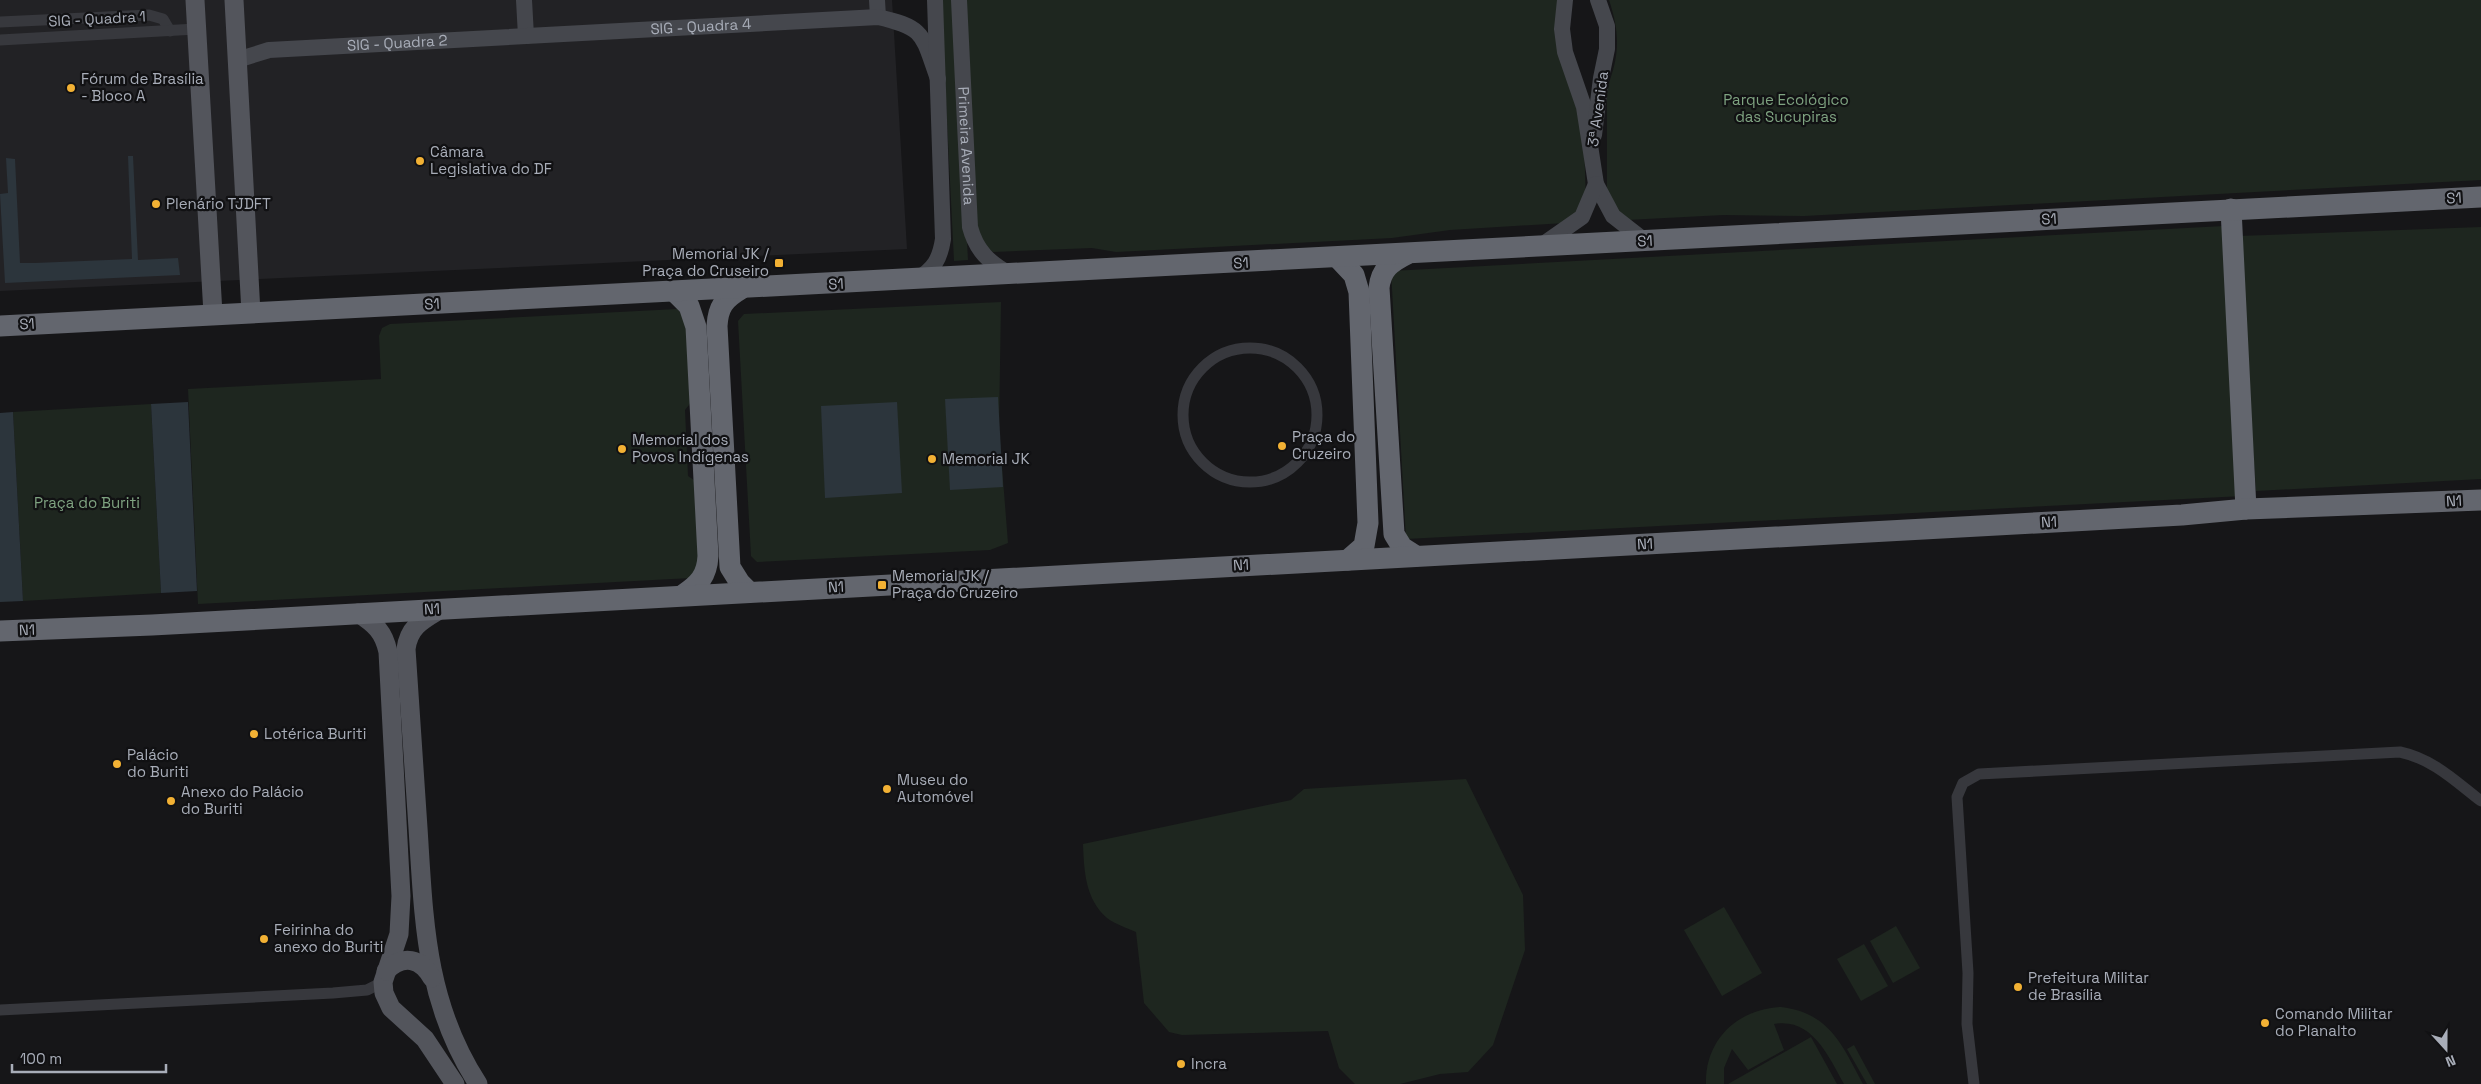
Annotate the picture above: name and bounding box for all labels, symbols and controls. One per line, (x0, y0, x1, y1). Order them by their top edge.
street label: SIG - Quadra 1 (48, 6, 146, 31)
street label: SIG - Quadra 4 (650, 14, 752, 38)
street label: SIG - Quadra 2 (346, 30, 448, 55)
place label: Fórum de Brasília - Bloco A (81, 69, 204, 105)
street label: 3ª Avenida (1583, 70, 1612, 148)
marker: Fórum de Brasília - Bloco A (65, 82, 77, 94)
street label: Primeira Avenida (954, 86, 979, 206)
park label: Parque Ecológico das Sucupiras (1723, 90, 1849, 126)
place label: Câmara Legislativa do DF (430, 142, 552, 178)
marker: Câmara Legislativa do DF (414, 155, 426, 167)
street label: S1 (2446, 188, 2462, 207)
place label: Plenário TJDFT (166, 194, 271, 213)
marker: Plenário TJDFT (150, 198, 162, 210)
street label: S1 (2041, 209, 2057, 228)
street label: S1 (1637, 231, 1653, 250)
place label: Memorial JK / Praça do Cruseiro (642, 244, 769, 280)
street label: S1 (1233, 253, 1249, 272)
marker: Memorial JK / Praça do Cruseiro (773, 257, 785, 269)
street label: S1 (828, 274, 844, 293)
street label: S1 (424, 294, 440, 313)
street label: S1 (19, 313, 35, 334)
place label: Praça do Cruzeiro (1292, 427, 1355, 463)
place label: Memorial dos Povos Indígenas (632, 430, 749, 466)
marker: Praça do Cruzeiro (1276, 440, 1288, 452)
marker: Memorial dos Povos Indígenas (616, 443, 628, 455)
place label: Memorial JK (942, 449, 1030, 468)
marker: Memorial JK (926, 453, 938, 465)
street label: N1 (2445, 491, 2463, 510)
park label: Praça do Buriti (34, 493, 140, 512)
street label: N1 (2040, 512, 2058, 531)
street label: N1 (1636, 534, 1654, 553)
street label: N1 (1232, 555, 1250, 574)
place label: Memorial JK / Praça do Cruzeiro (892, 566, 1018, 602)
street label: N1 (827, 577, 845, 596)
marker: Memorial JK / Praça do Cruzeiro (876, 579, 888, 591)
street label: N1 (423, 599, 441, 618)
street label: N1 (19, 620, 35, 639)
place label: Lotérica Buriti (264, 724, 366, 743)
marker: Lotérica Buriti (248, 728, 260, 740)
place label: Palácio do Buriti (127, 745, 189, 781)
marker: Palácio do Buriti (111, 758, 123, 770)
place label: Museu do Automóvel (897, 770, 974, 806)
place label: Anexo do Palácio do Buriti (181, 782, 304, 818)
marker: Museu do Automóvel (881, 783, 893, 795)
marker: Anexo do Palácio do Buriti (165, 795, 177, 807)
place label: Feirinha do anexo do Buriti (274, 920, 384, 956)
marker: Feirinha do anexo do Buriti (258, 933, 270, 945)
place label: Prefeitura Militar de Brasília (2028, 968, 2149, 1004)
marker: Prefeitura Militar de Brasília (2012, 981, 2024, 993)
place label: Comando Militar do Planalto (2275, 1004, 2393, 1040)
marker: Comando Militar do Planalto (2259, 1017, 2271, 1029)
north arrow (2421, 1024, 2471, 1074)
scale bar (12, 1042, 166, 1074)
text: 100 m (20, 1049, 62, 1068)
text: N (2443, 1051, 2458, 1071)
place label: Incra (1191, 1054, 1227, 1073)
marker: Incra (1175, 1058, 1187, 1070)

